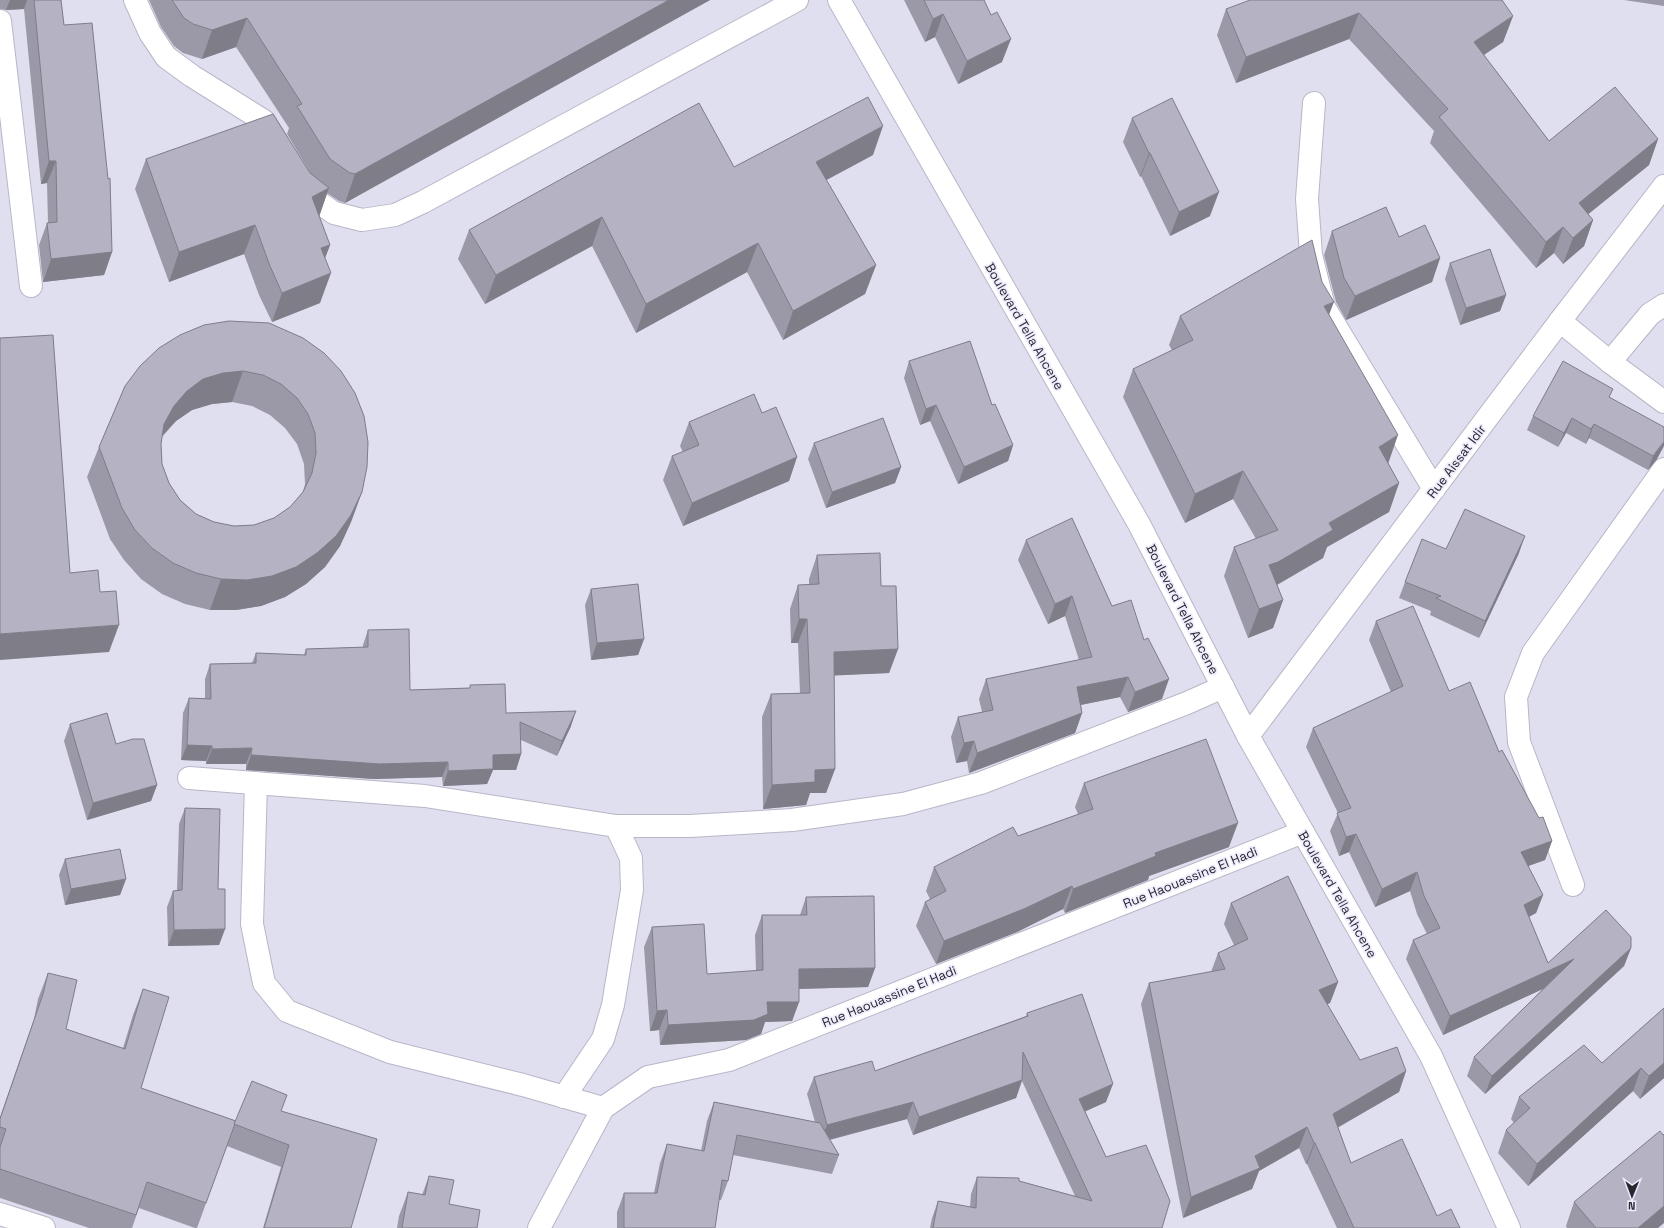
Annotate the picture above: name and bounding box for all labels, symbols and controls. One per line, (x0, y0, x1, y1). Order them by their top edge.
street label: Boulevard Tella Ahcene (981, 260, 1068, 393)
street label: Rue Aissat Idir (1423, 421, 1490, 502)
street label: Boulevard Tella Ahcene (1142, 541, 1223, 677)
street label: Boulevard Tella Ahcene (1294, 828, 1381, 961)
street label: Rue Haouassine El Hadi (1120, 843, 1260, 912)
street label: Rue Haouassine El Hadi (819, 962, 959, 1031)
north arrow (1612, 1176, 1652, 1216)
text: N (1628, 1199, 1636, 1213)

